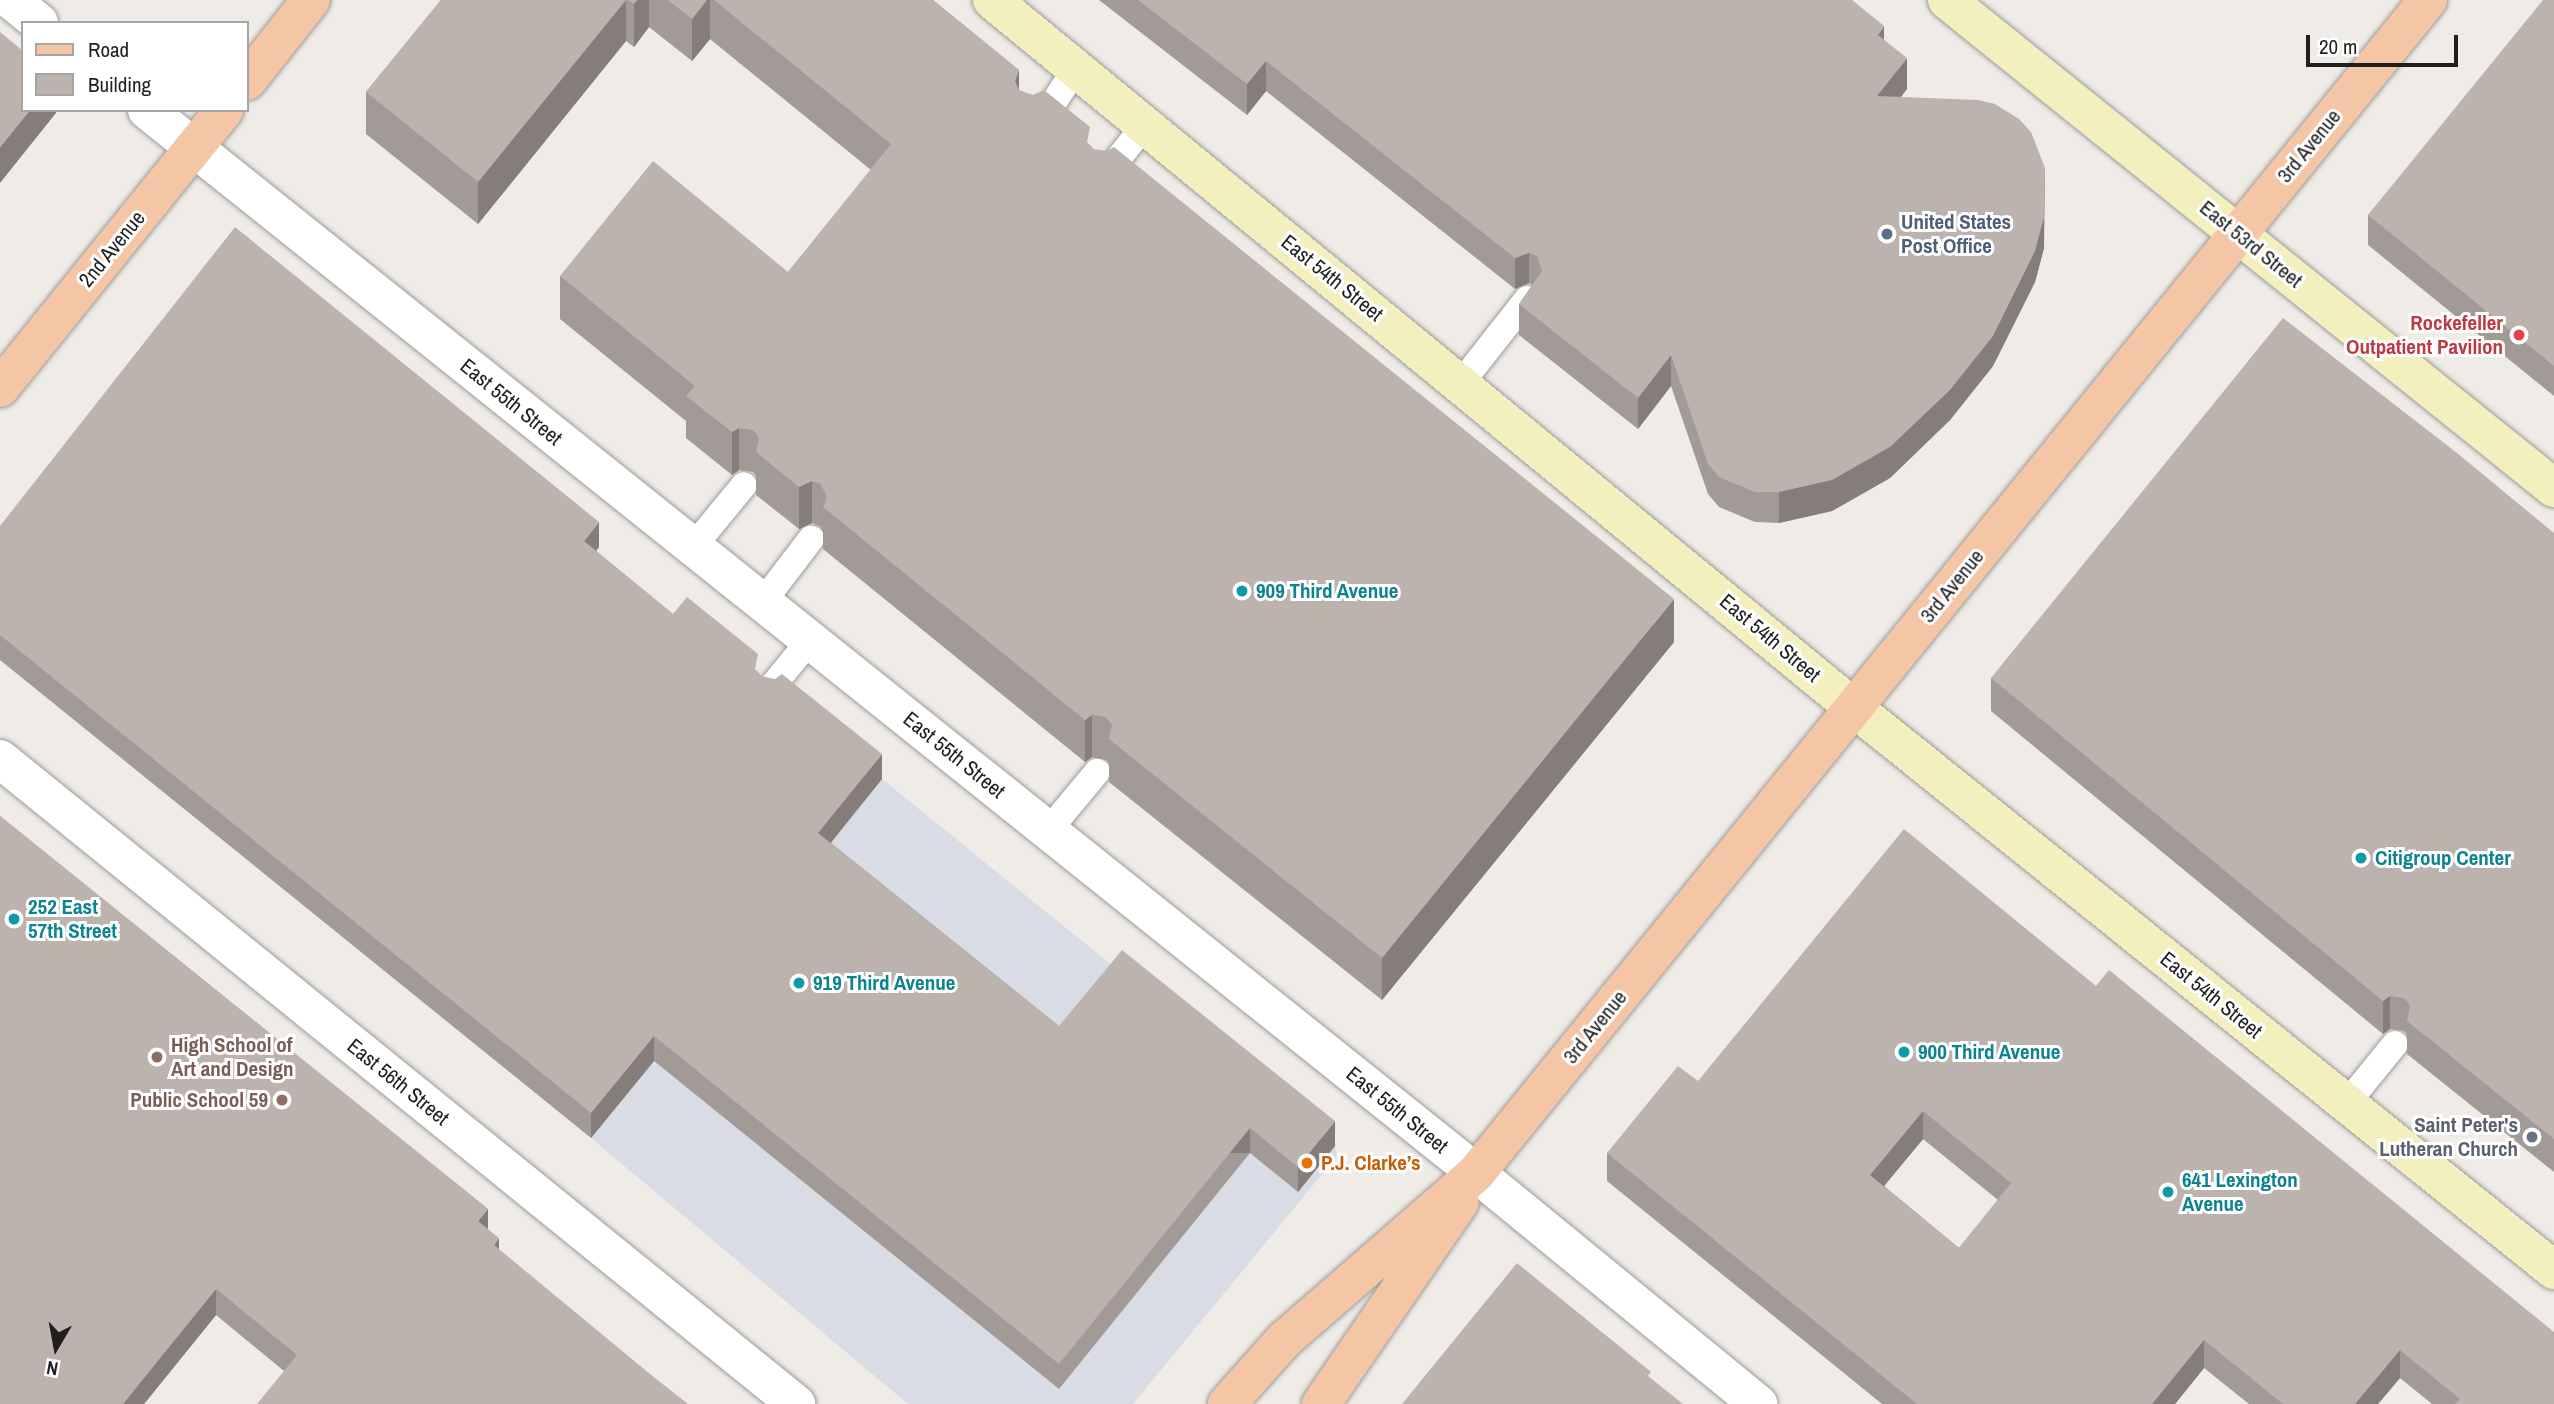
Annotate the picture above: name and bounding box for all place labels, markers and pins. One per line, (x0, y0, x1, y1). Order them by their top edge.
place label: United States Post Office (1901, 209, 2011, 259)
marker: United States Post Office (1879, 226, 1895, 242)
place label: Rockefeller Outpatient Pavilion (2346, 310, 2503, 360)
marker: Rockefeller Outpatient Pavilion (2509, 325, 2529, 345)
place label: 909 Third Avenue (1256, 578, 1399, 604)
marker: 909 Third Avenue (1234, 583, 1250, 599)
place label: Citigroup Center (2375, 845, 2511, 871)
marker: Citigroup Center (2353, 850, 2369, 866)
place label: 252 East 57th Street (28, 894, 117, 944)
marker: 252 East 57th Street (6, 911, 22, 927)
place label: 919 Third Avenue (813, 970, 956, 996)
marker: 919 Third Avenue (791, 975, 807, 991)
place label: High School of Art and Design (171, 1032, 293, 1082)
place label: 900 Third Avenue (1918, 1039, 2061, 1065)
marker: 900 Third Avenue (1896, 1044, 1912, 1060)
marker: High School of Art and Design (149, 1049, 165, 1065)
place label: Public School 59 (130, 1087, 268, 1113)
marker: Public School 59 (274, 1092, 290, 1108)
place label: Saint Peter's Lutheran Church (2379, 1112, 2518, 1162)
marker: Saint Peter's Lutheran Church (2524, 1129, 2540, 1145)
place label: P.J. Clarke’s (1321, 1150, 1421, 1176)
marker: P.J. Clarke’s (1299, 1155, 1315, 1171)
place label: 641 Lexington Avenue (2182, 1167, 2298, 1217)
marker: 641 Lexington Avenue (2160, 1184, 2176, 1200)

